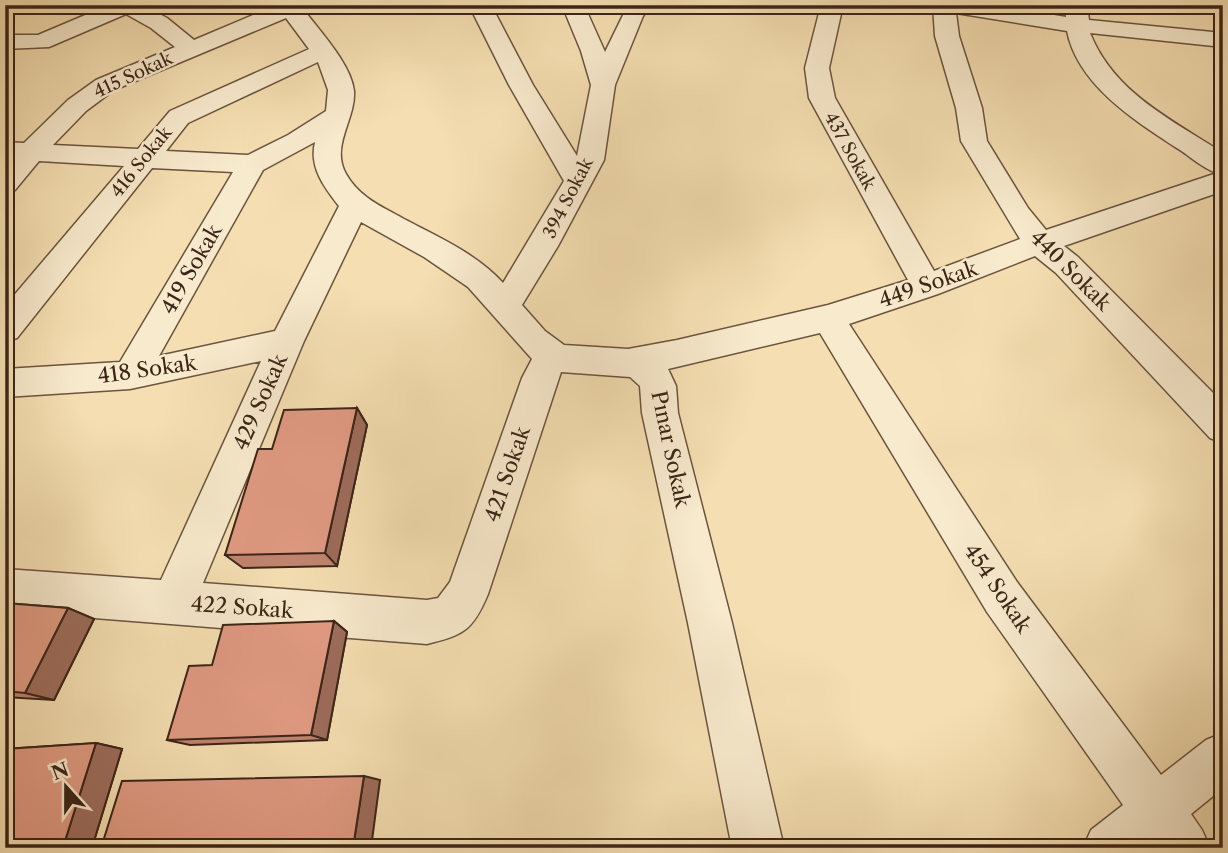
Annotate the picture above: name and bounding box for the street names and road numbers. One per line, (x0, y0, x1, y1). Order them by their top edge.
street label: 415 Sokak (90, 47, 177, 103)
street label: 437 Sokak (820, 108, 881, 195)
street label: 416 Sokak (106, 121, 177, 202)
street label: 394 Sokak (538, 153, 598, 242)
street label: 419 Sokak (155, 219, 227, 318)
street label: 440 Sokak (1026, 225, 1117, 316)
street label: 449 Sokak (875, 255, 981, 313)
street label: 429 Sokak (228, 349, 293, 454)
street label: 418 Sokak (96, 350, 199, 388)
street label: Pınar Sokak (646, 388, 696, 511)
street label: 421 Sokak (479, 422, 535, 525)
street label: 454 Sokak (959, 539, 1037, 638)
street label: 422 Sokak (190, 591, 295, 623)

